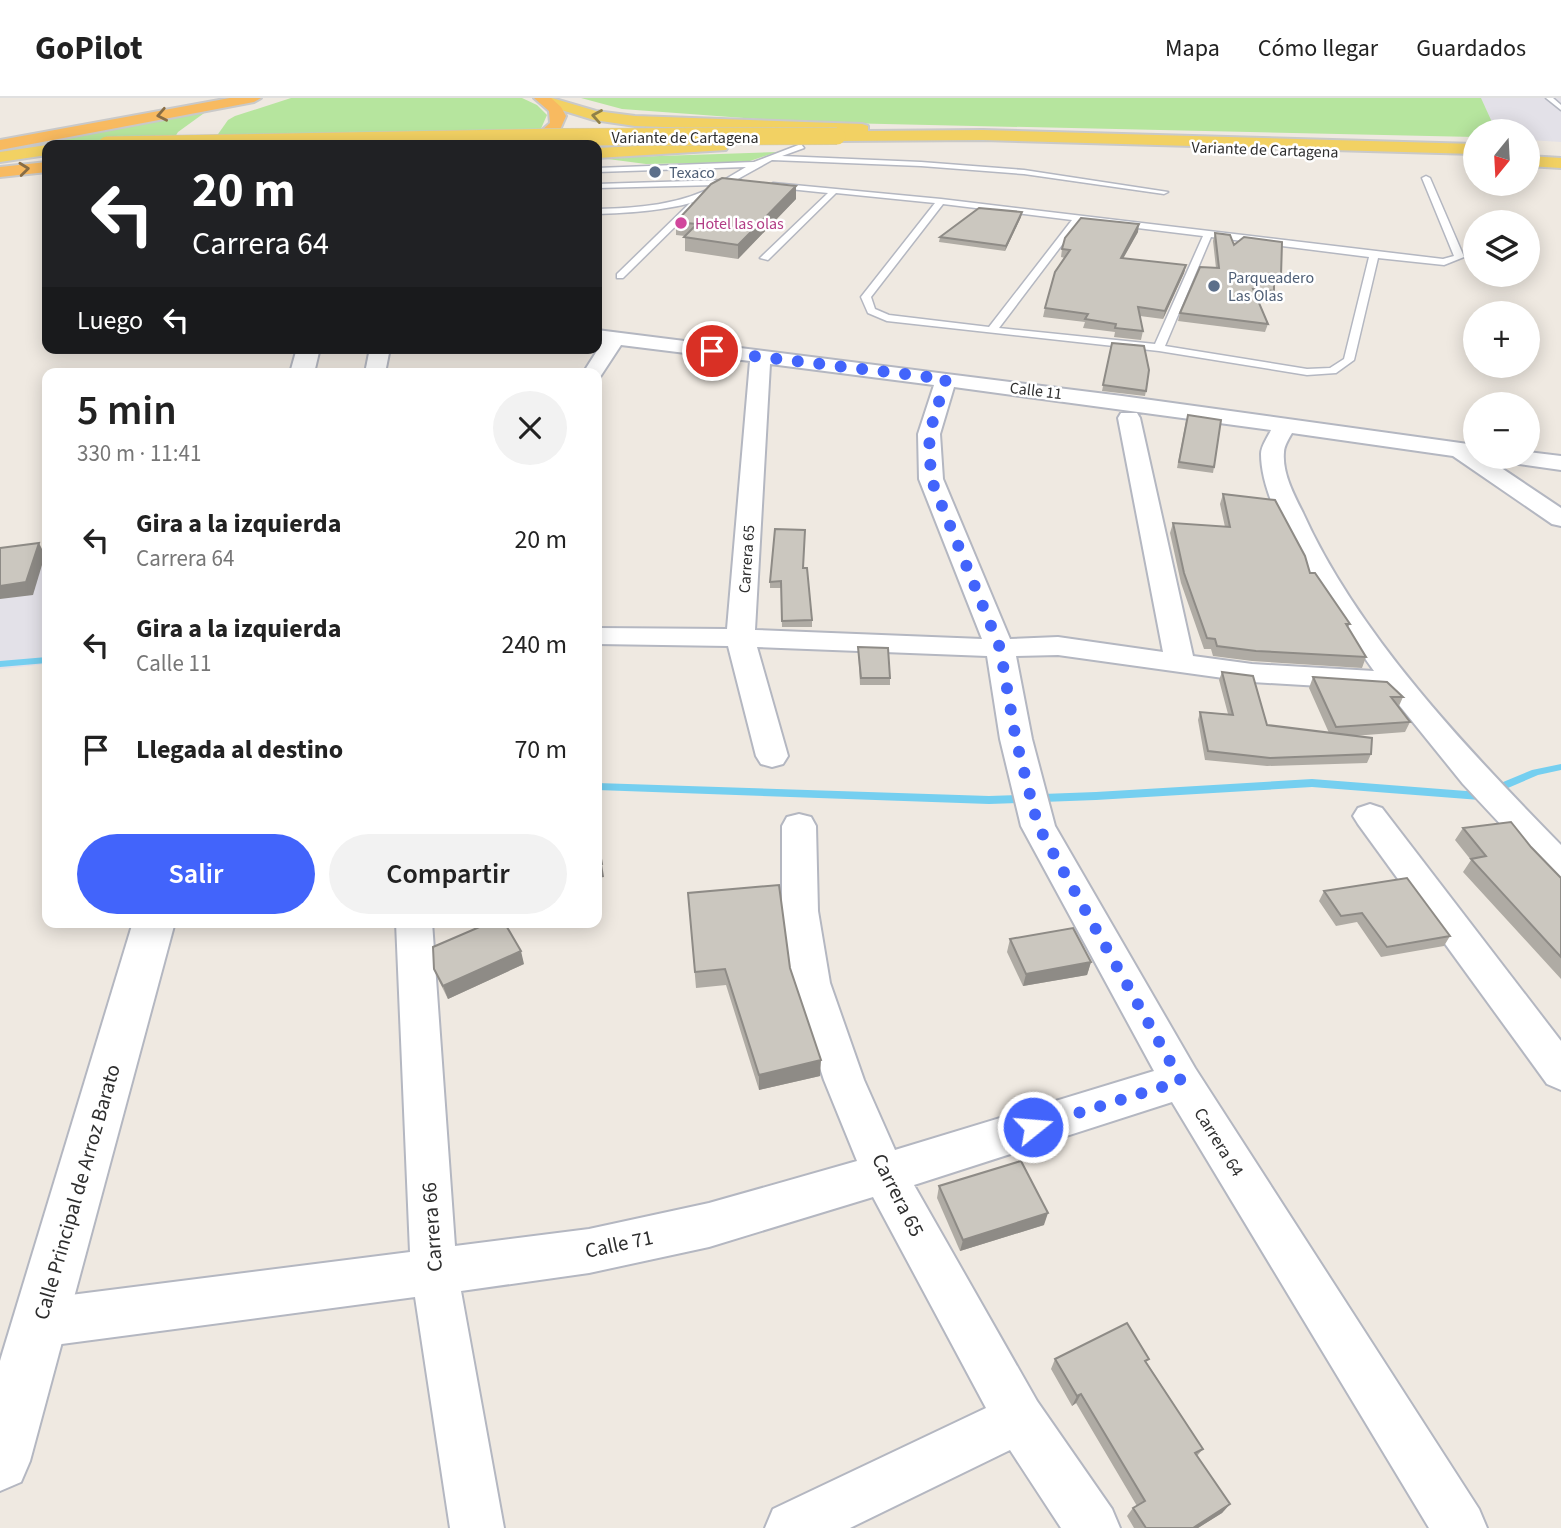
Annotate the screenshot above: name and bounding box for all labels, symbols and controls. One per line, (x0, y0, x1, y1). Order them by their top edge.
text: GoPilot (35, 25, 143, 72)
text: Mapa (1165, 31, 1220, 66)
text: Cómo llegar (1258, 31, 1378, 66)
text: Guardados (1416, 31, 1526, 66)
one-way arrow (157, 106, 169, 121)
one-way arrow (591, 109, 603, 124)
north arrow (1463, 119, 1540, 196)
map controls (1463, 119, 1540, 469)
street label: Variante de Cartagena (611, 127, 759, 149)
street label: Variante de Cartagena (1191, 136, 1339, 164)
text: 20 m (192, 156, 296, 226)
one-way arrow (18, 162, 29, 177)
place label: Texaco (669, 162, 715, 184)
marker: Texaco (647, 164, 663, 180)
icon: left (77, 168, 168, 259)
button: layers (1463, 210, 1540, 287)
place label: Hotel las olas (695, 213, 784, 235)
marker: Hotel las olas (673, 215, 689, 231)
text: Carrera 64 (192, 221, 329, 267)
place label: Parqueadero Las Olas (1228, 267, 1314, 307)
marker: Parqueadero Las Olas (1206, 278, 1222, 294)
icon: left (157, 301, 195, 339)
button: + (1463, 301, 1540, 378)
text: Luego (77, 302, 143, 339)
pin (682, 321, 742, 381)
icon: arrive (693, 332, 731, 370)
street label: Calle 11 (1009, 377, 1063, 405)
text: 5 min (77, 381, 177, 441)
button: close (493, 391, 567, 465)
button: − (1463, 392, 1540, 469)
text: 330 m · 11:41 (77, 437, 201, 470)
text: Gira a la izquierda (136, 505, 341, 542)
icon: left (77, 521, 115, 559)
text: 20 m (514, 521, 567, 558)
street label: Carrera 65 (734, 524, 760, 594)
text: Carrera 64 (136, 542, 234, 575)
text: Gira a la izquierda (136, 610, 341, 647)
icon: left (77, 626, 115, 664)
text: 240 m (501, 626, 567, 663)
text: Calle 11 (136, 647, 211, 680)
icon: arrive (77, 731, 115, 769)
text: Llegada al destino (136, 731, 343, 768)
text: 70 m (514, 731, 567, 768)
button: Salir (77, 834, 315, 914)
button: Compartir (329, 834, 567, 914)
street label: Calle Principal de Arroz Barato (26, 1061, 128, 1323)
position arrow (996, 1090, 1070, 1164)
street label: Carrera 64 (1188, 1103, 1250, 1182)
street label: Carrera 65 (864, 1148, 932, 1242)
street label: Carrera 66 (414, 1181, 450, 1273)
street label: Calle 71 (582, 1222, 656, 1266)

